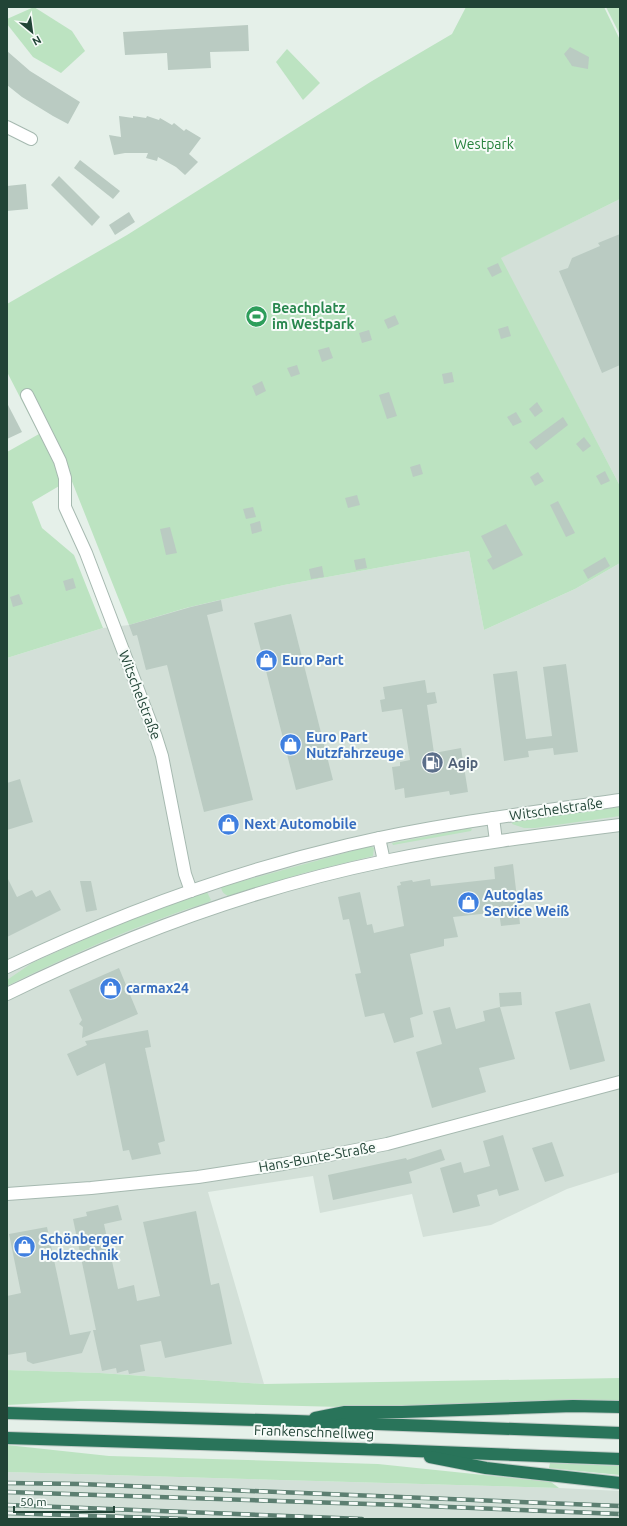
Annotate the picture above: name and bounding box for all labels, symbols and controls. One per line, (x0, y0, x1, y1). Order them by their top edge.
north arrow (12, 12, 52, 52)
text: N (30, 34, 43, 48)
park label: Westpark (454, 136, 514, 152)
place label: Beachplatz im Westpark (272, 300, 355, 332)
sports icon: Beachplatz im Westpark (243, 303, 269, 329)
shop icon: Euro Part (254, 647, 280, 673)
street label: Witschelstraße (116, 648, 164, 742)
place label: Euro Part (282, 652, 344, 668)
place label: Euro Part Nutzfahrzeuge (306, 729, 404, 761)
shop icon: Euro Part Nutzfahrzeuge (277, 732, 303, 758)
fuel station icon: Agip (420, 750, 446, 776)
place label: Agip (448, 755, 478, 771)
street label: Witschelstraße (508, 795, 604, 823)
shop icon: Next Automobile (215, 811, 241, 837)
place label: Next Automobile (244, 816, 357, 832)
place label: Autoglas Service Weiß (484, 887, 569, 919)
shop icon: Autoglas Service Weiß (456, 890, 482, 916)
shop icon: carmax24 (97, 975, 123, 1001)
place label: carmax24 (126, 980, 189, 996)
street label: Hans-Bunte-Straße (257, 1139, 377, 1175)
place label: Schönberger Holztechnik (40, 1231, 124, 1263)
shop icon: Schönberger Holztechnik (11, 1234, 37, 1260)
street label: Frankenschnellweg (254, 1422, 374, 1442)
scale bar (14, 1488, 114, 1514)
text: 50 m (20, 1495, 47, 1508)

